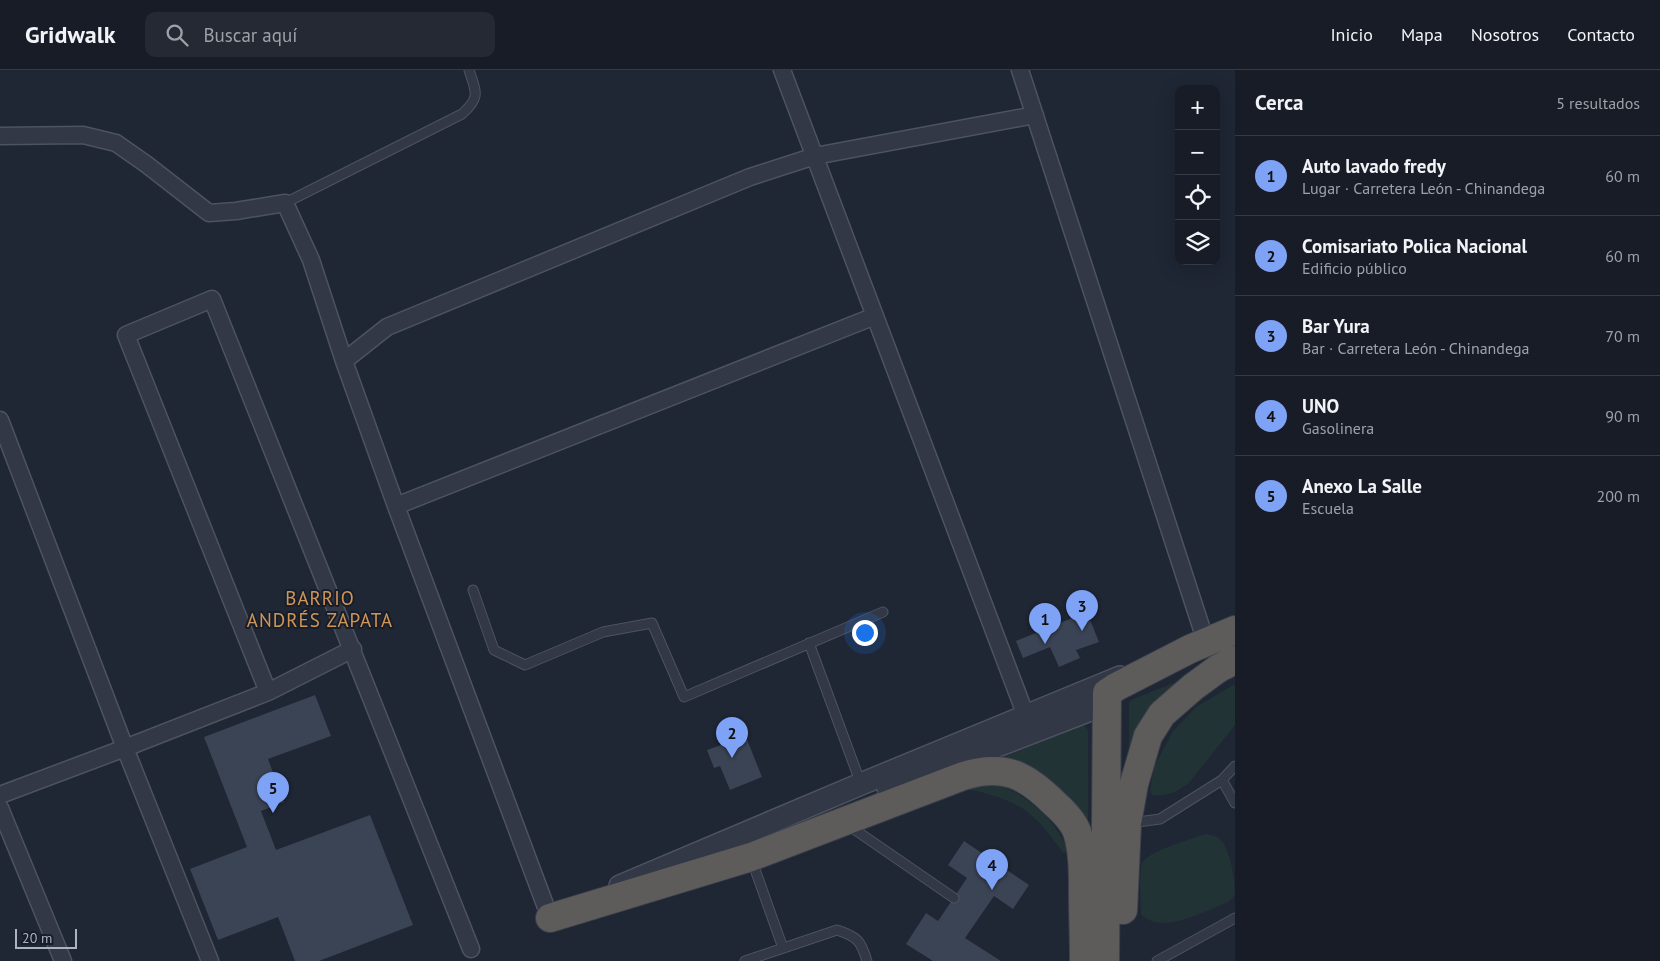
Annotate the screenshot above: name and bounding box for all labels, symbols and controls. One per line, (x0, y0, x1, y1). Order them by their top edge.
search box (145, 12, 495, 57)
text: Gridwalk (25, 19, 115, 50)
icon: search (163, 21, 191, 49)
text: Buscar aquí (203, 23, 297, 47)
text: Inicio (1330, 23, 1373, 46)
text: Mapa (1401, 23, 1443, 46)
text: Nosotros (1471, 23, 1539, 46)
text: Contacto (1567, 23, 1635, 46)
map controls (1175, 85, 1220, 265)
button: + (1175, 85, 1220, 130)
text: Cerca (1255, 89, 1304, 116)
text: 5 resultados (1556, 93, 1640, 113)
button: − (1175, 130, 1220, 175)
text: Auto lavado fredy (1302, 154, 1446, 178)
text: 1 (1266, 166, 1276, 186)
text: 60 m (1605, 166, 1640, 186)
button: locate (1175, 175, 1220, 220)
text: Lugar · Carretera León - Chinandega (1302, 178, 1545, 198)
button: layers (1175, 220, 1220, 265)
text: Comisariato Polica Nacional (1302, 234, 1527, 258)
text: 2 (1266, 246, 1276, 266)
text: 60 m (1605, 246, 1640, 266)
text: Edificio público (1302, 258, 1407, 278)
text: Bar Yura (1302, 314, 1370, 338)
text: 3 (1266, 326, 1276, 346)
text: 70 m (1605, 326, 1640, 346)
text: Bar · Carretera León - Chinandega (1302, 338, 1529, 358)
text: UNO (1302, 394, 1339, 418)
text: 4 (1266, 406, 1276, 426)
text: 90 m (1605, 406, 1640, 426)
text: Gasolinera (1302, 418, 1374, 438)
text: Anexo La Salle (1302, 474, 1422, 498)
text: 5 (1266, 486, 1276, 506)
text: 200 m (1597, 486, 1640, 506)
text: Escuela (1302, 498, 1354, 518)
district label: BARRIO ANDRÉS ZAPATA (247, 586, 393, 632)
pin: 3 (1066, 590, 1098, 631)
pin: 1 (1029, 603, 1061, 644)
your location (852, 620, 878, 646)
pin: 2 (716, 717, 748, 758)
pin: 5 (257, 772, 289, 813)
pin: 4 (976, 849, 1008, 890)
scale bar (15, 926, 78, 949)
text: 20 m (22, 929, 52, 947)

